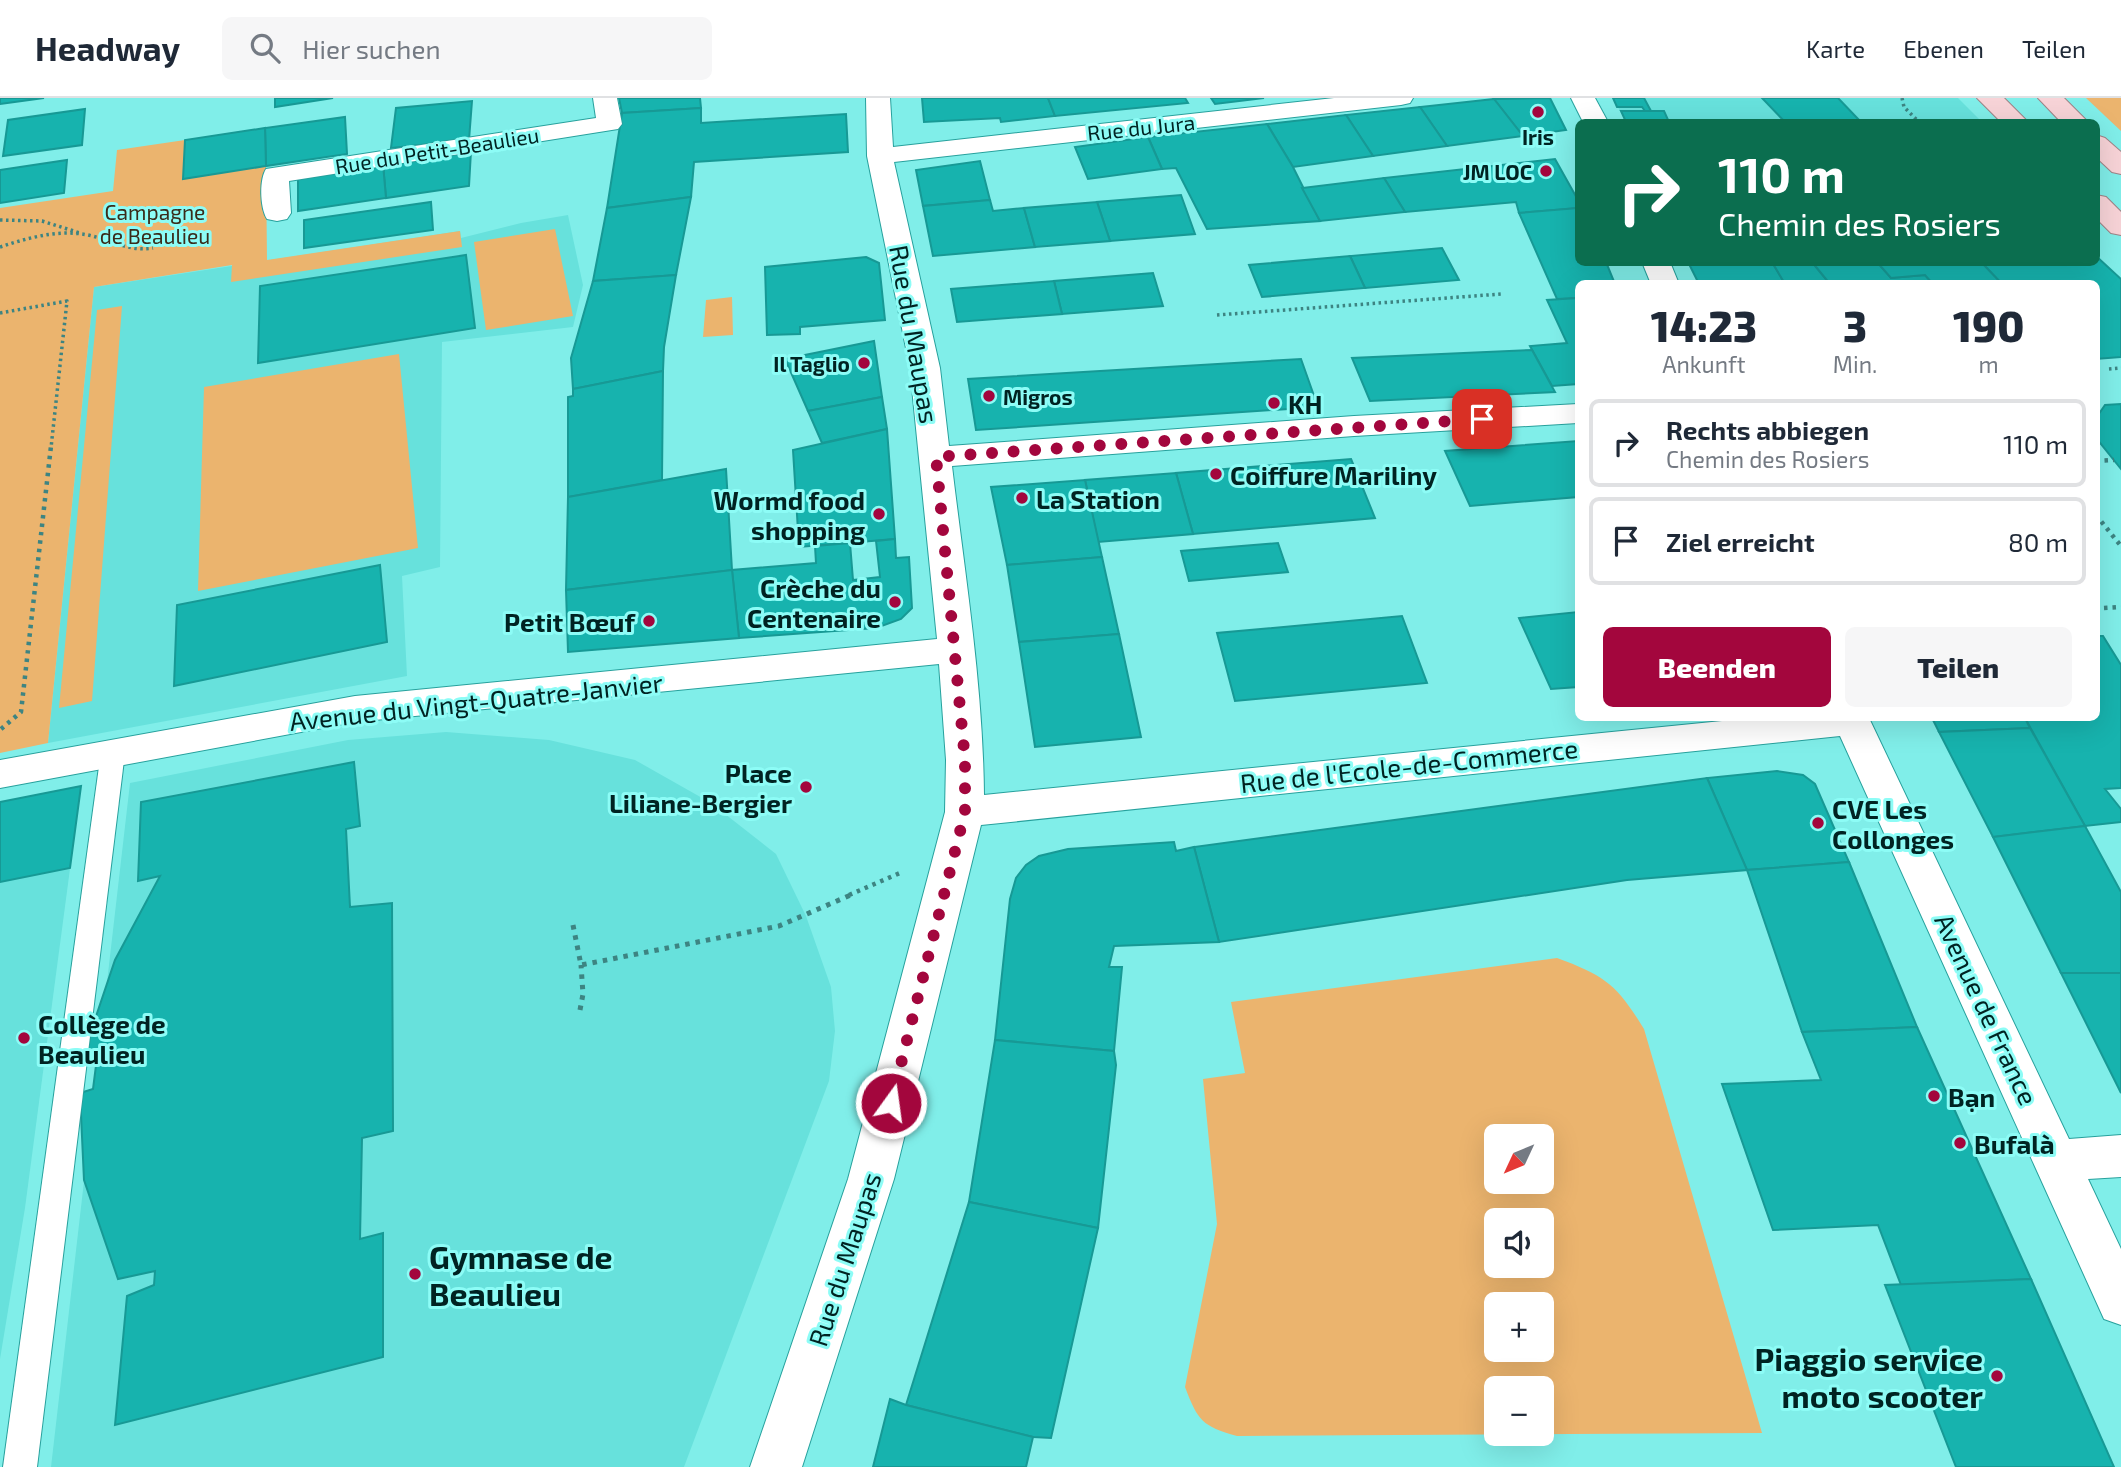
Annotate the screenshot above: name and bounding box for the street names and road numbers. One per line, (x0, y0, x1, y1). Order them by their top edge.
street label: Rue du Jura (1086, 109, 1196, 145)
street label: Rue du Petit-Beaulieu (333, 122, 541, 178)
street label: Rue du Maupas (884, 242, 946, 426)
street label: Avenue du Vingt-Quatre-Janvier (288, 666, 664, 736)
street label: Rue de l'Ecole-de-Commerce (1239, 732, 1579, 798)
street label: Avenue de France (1929, 908, 2045, 1110)
street label: Rue du Maupas (801, 1168, 887, 1350)

